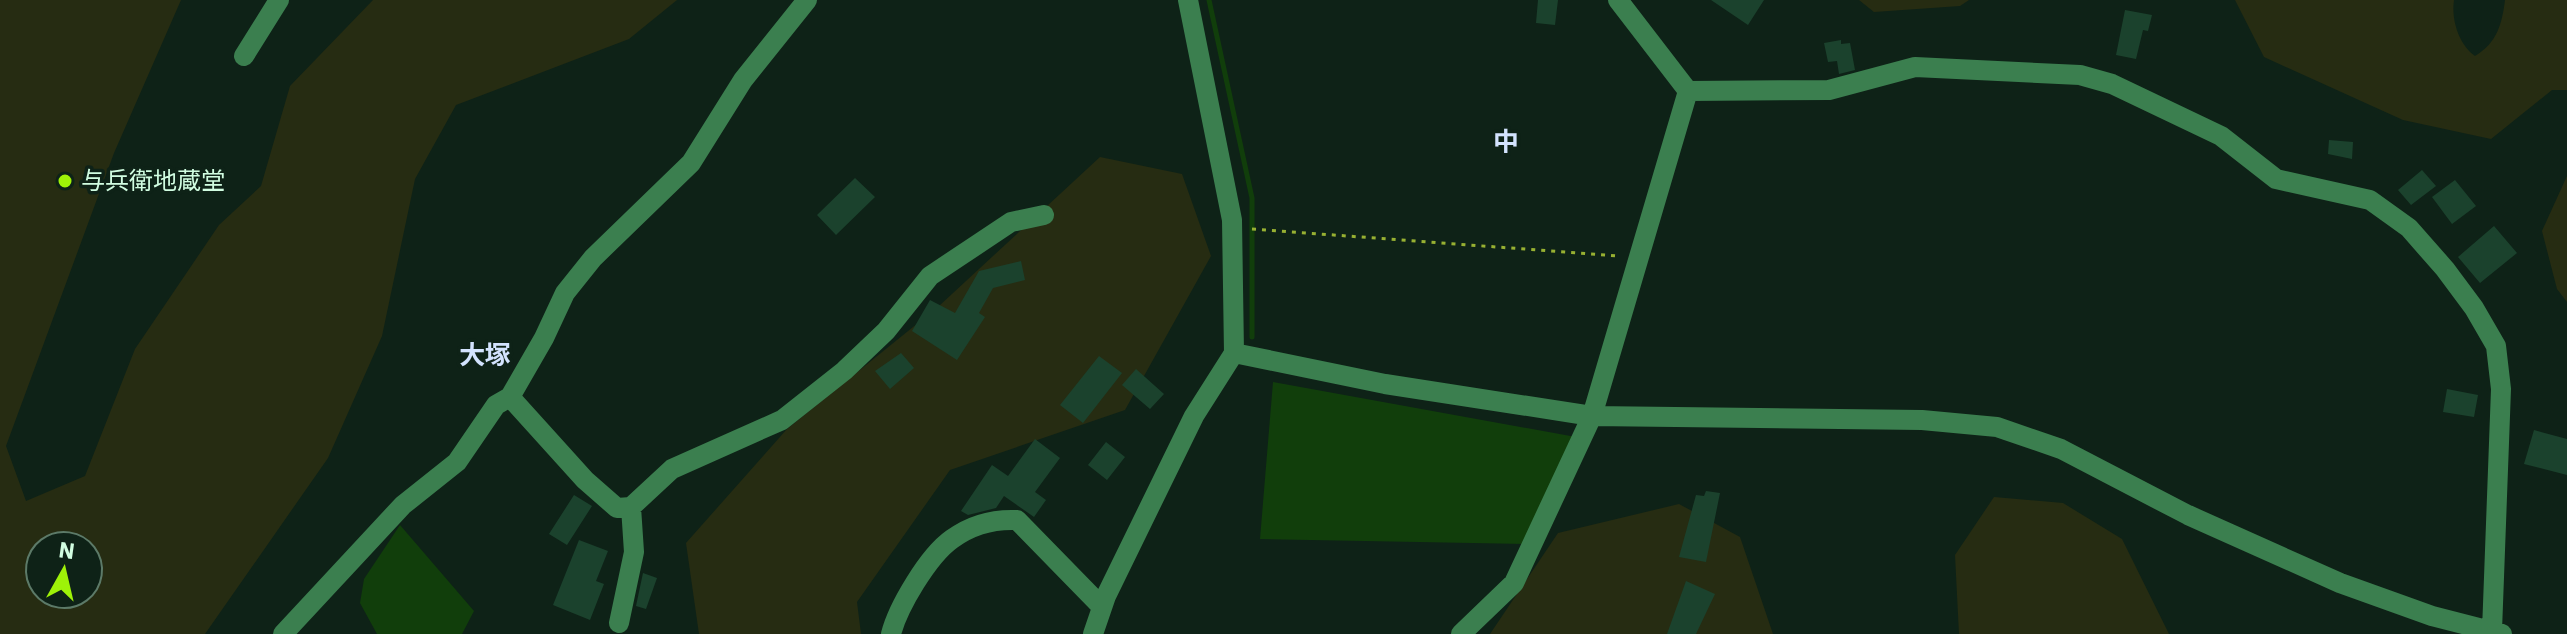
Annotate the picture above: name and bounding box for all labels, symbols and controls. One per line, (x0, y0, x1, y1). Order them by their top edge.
district label: 中 (1493, 124, 1519, 158)
place label: 与兵衛地蔵堂 (81, 164, 225, 196)
marker: 与兵衛地蔵堂 (56, 172, 74, 190)
district label: 大塚 (459, 337, 511, 371)
north arrow (24, 530, 104, 610)
text: N (57, 534, 77, 565)

